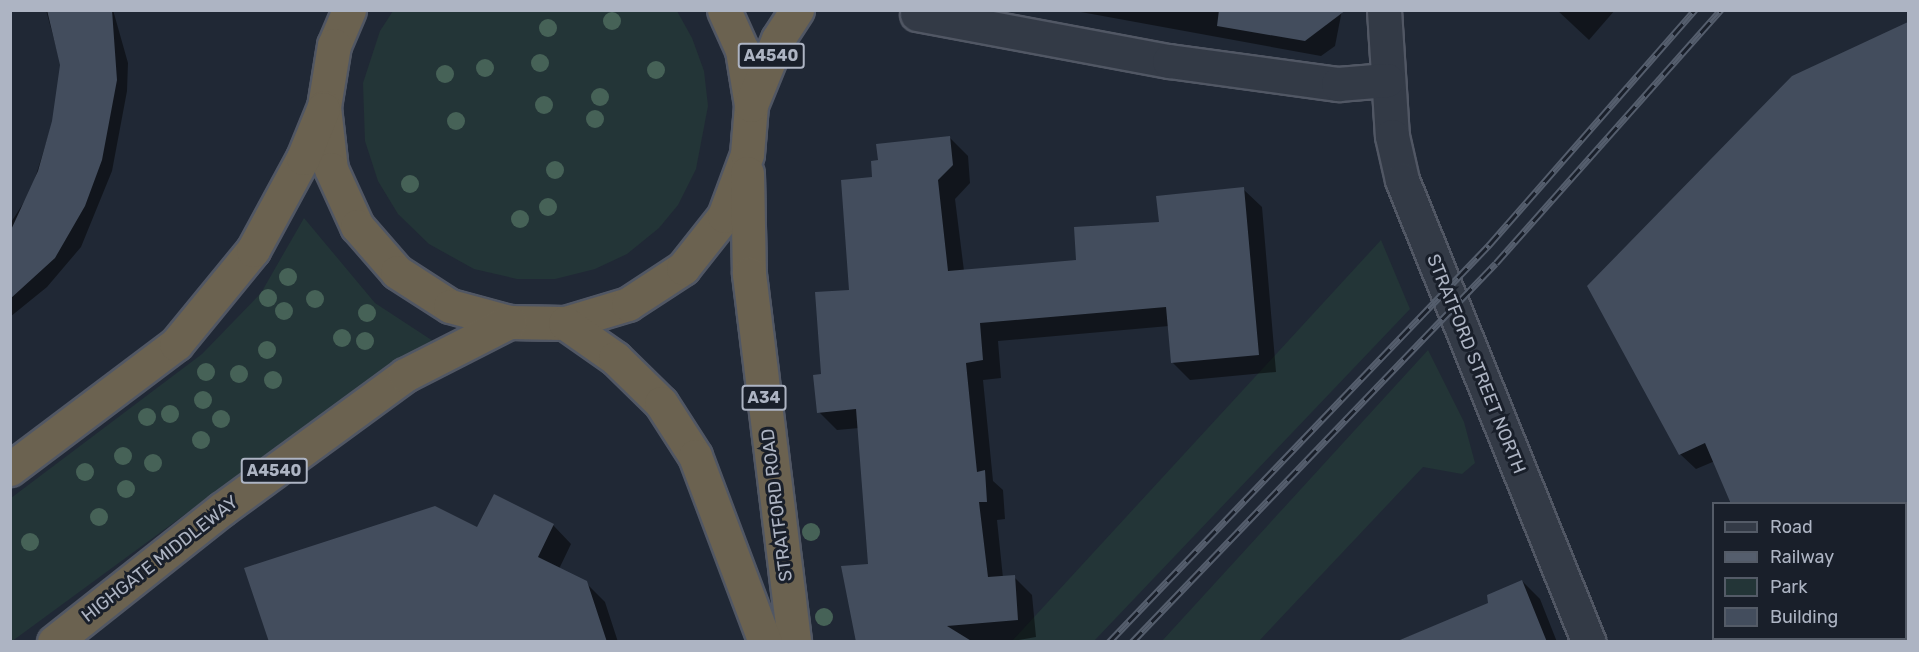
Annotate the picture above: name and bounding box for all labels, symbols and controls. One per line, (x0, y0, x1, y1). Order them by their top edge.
road number: A4540 (736, 43, 806, 69)
street label: STRATFORD STREET NORTH (1422, 251, 1530, 477)
road number: A34 (742, 385, 786, 411)
street label: STRATFORD ROAD (757, 427, 797, 583)
road number: A4540 (240, 458, 308, 484)
street label: HIGHGATE MIDDLEWAY (77, 491, 243, 627)
legend (1712, 502, 1907, 640)
text: Road (1770, 516, 1813, 538)
text: Railway (1770, 546, 1834, 568)
text: Park (1770, 576, 1807, 598)
text: Building (1770, 606, 1838, 628)

